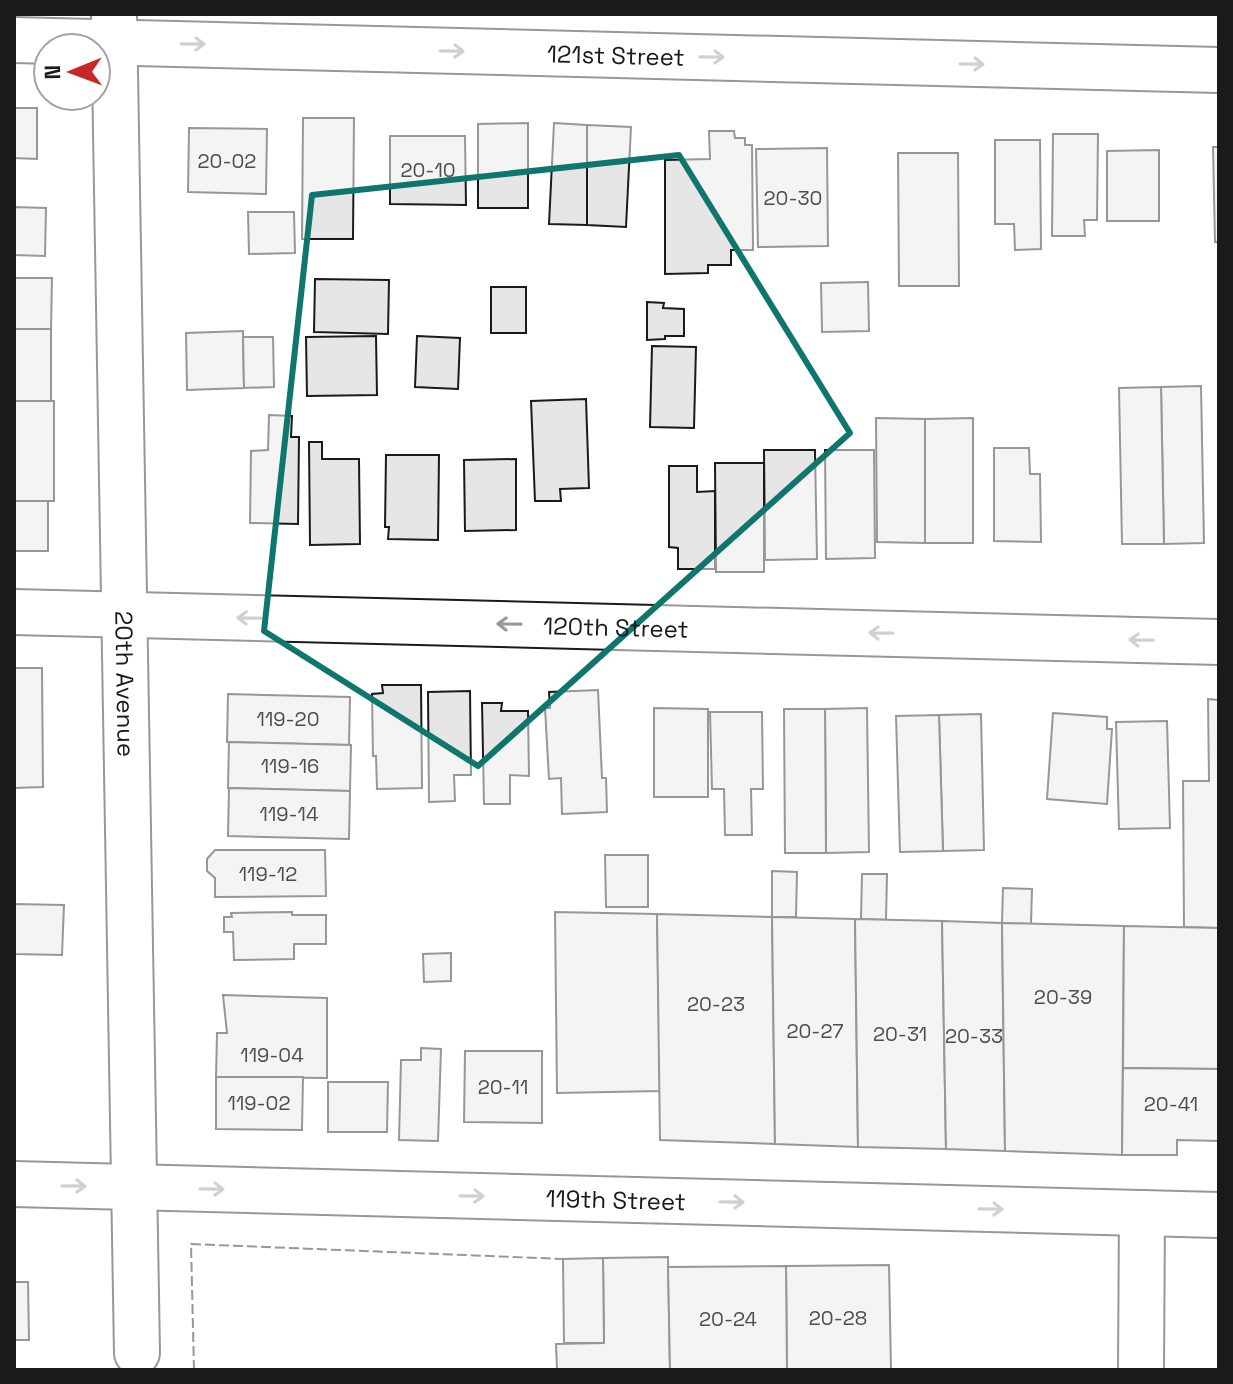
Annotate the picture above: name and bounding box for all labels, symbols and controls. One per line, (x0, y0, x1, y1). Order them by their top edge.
north arrow (32, 32, 112, 112)
one-way arrow (179, 36, 206, 52)
street label: 121st Street (547, 38, 685, 72)
one-way arrow (438, 43, 465, 58)
one-way arrow (698, 49, 725, 65)
one-way arrow (958, 56, 985, 71)
text: N (38, 65, 66, 80)
house number: 20-02 (198, 148, 256, 174)
house number: 20-10 (400, 157, 456, 183)
house number: 20-30 (764, 185, 822, 211)
street label: 20th Avenue (109, 610, 142, 757)
one-way arrow (236, 610, 263, 625)
street label: 120th Street (543, 610, 689, 644)
one-way arrow (496, 616, 523, 632)
one-way arrow (868, 626, 895, 641)
one-way arrow (1128, 632, 1155, 647)
house number: 119-20 (257, 706, 319, 732)
house number: 119-16 (261, 753, 319, 779)
house number: 119-14 (260, 801, 318, 827)
house number: 119-12 (239, 861, 297, 887)
house number: 20-39 (1034, 984, 1092, 1010)
house number: 20-23 (687, 991, 745, 1017)
house number: 20-27 (786, 1018, 844, 1044)
house number: 20-31 (873, 1021, 927, 1047)
house number: 20-33 (945, 1023, 1003, 1049)
house number: 119-04 (240, 1042, 304, 1068)
house number: 20-11 (478, 1074, 528, 1100)
house number: 119-02 (228, 1090, 290, 1116)
house number: 20-41 (1144, 1091, 1198, 1117)
one-way arrow (60, 1178, 87, 1194)
one-way arrow (198, 1181, 225, 1197)
street label: 119th Street (545, 1182, 686, 1217)
one-way arrow (458, 1188, 485, 1203)
one-way arrow (718, 1195, 745, 1210)
one-way arrow (977, 1201, 1004, 1217)
house number: 20-28 (809, 1305, 867, 1331)
house number: 20-24 (699, 1306, 757, 1332)

